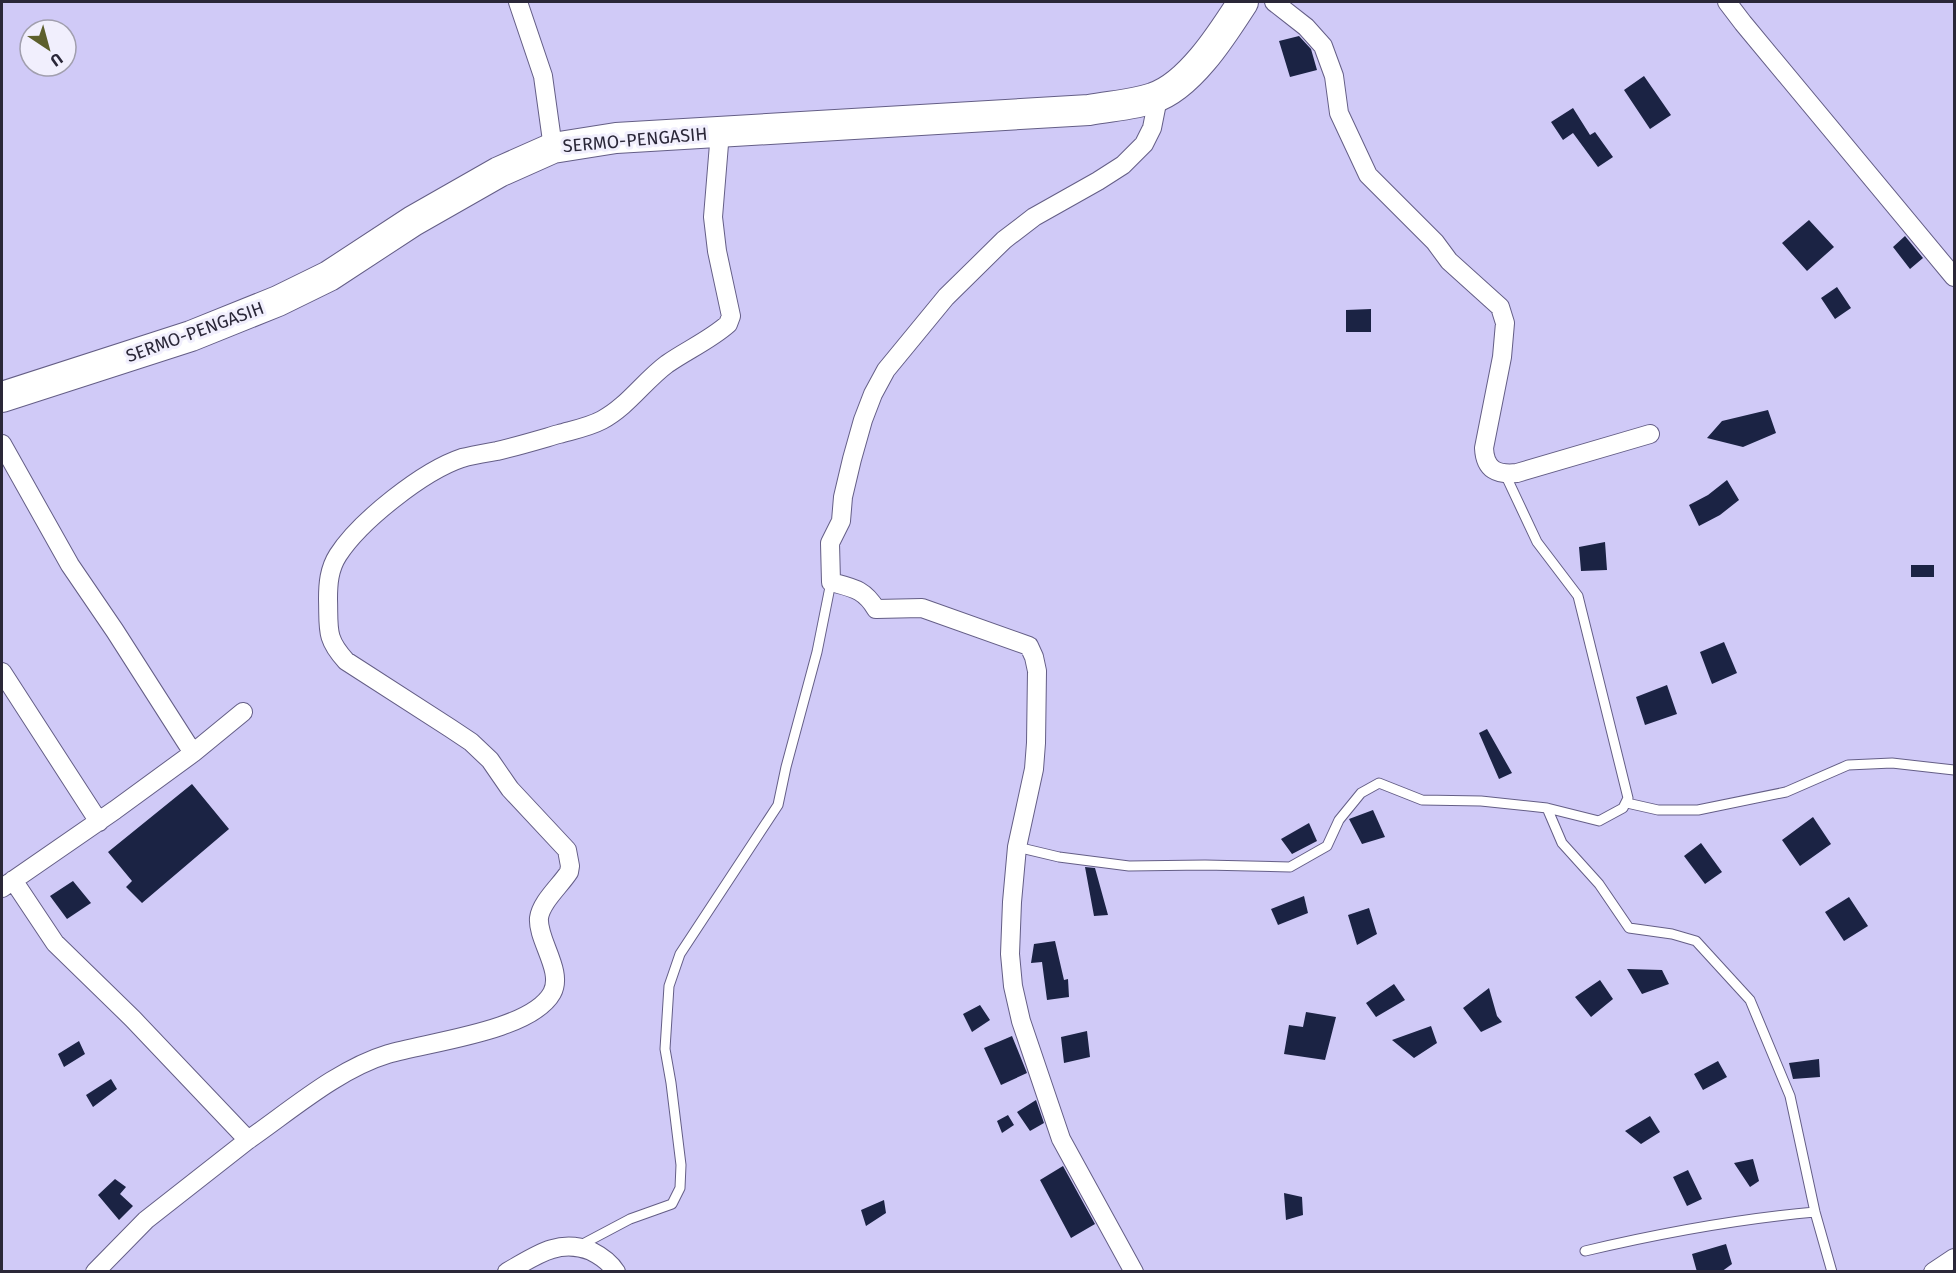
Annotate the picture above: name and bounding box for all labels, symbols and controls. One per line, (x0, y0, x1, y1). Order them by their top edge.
north arrow (18, 18, 78, 78)
text: U (47, 49, 66, 70)
street label: SERMO-PENGASIH (562, 123, 708, 157)
street label: SERMO-PENGASIH (123, 297, 267, 367)

